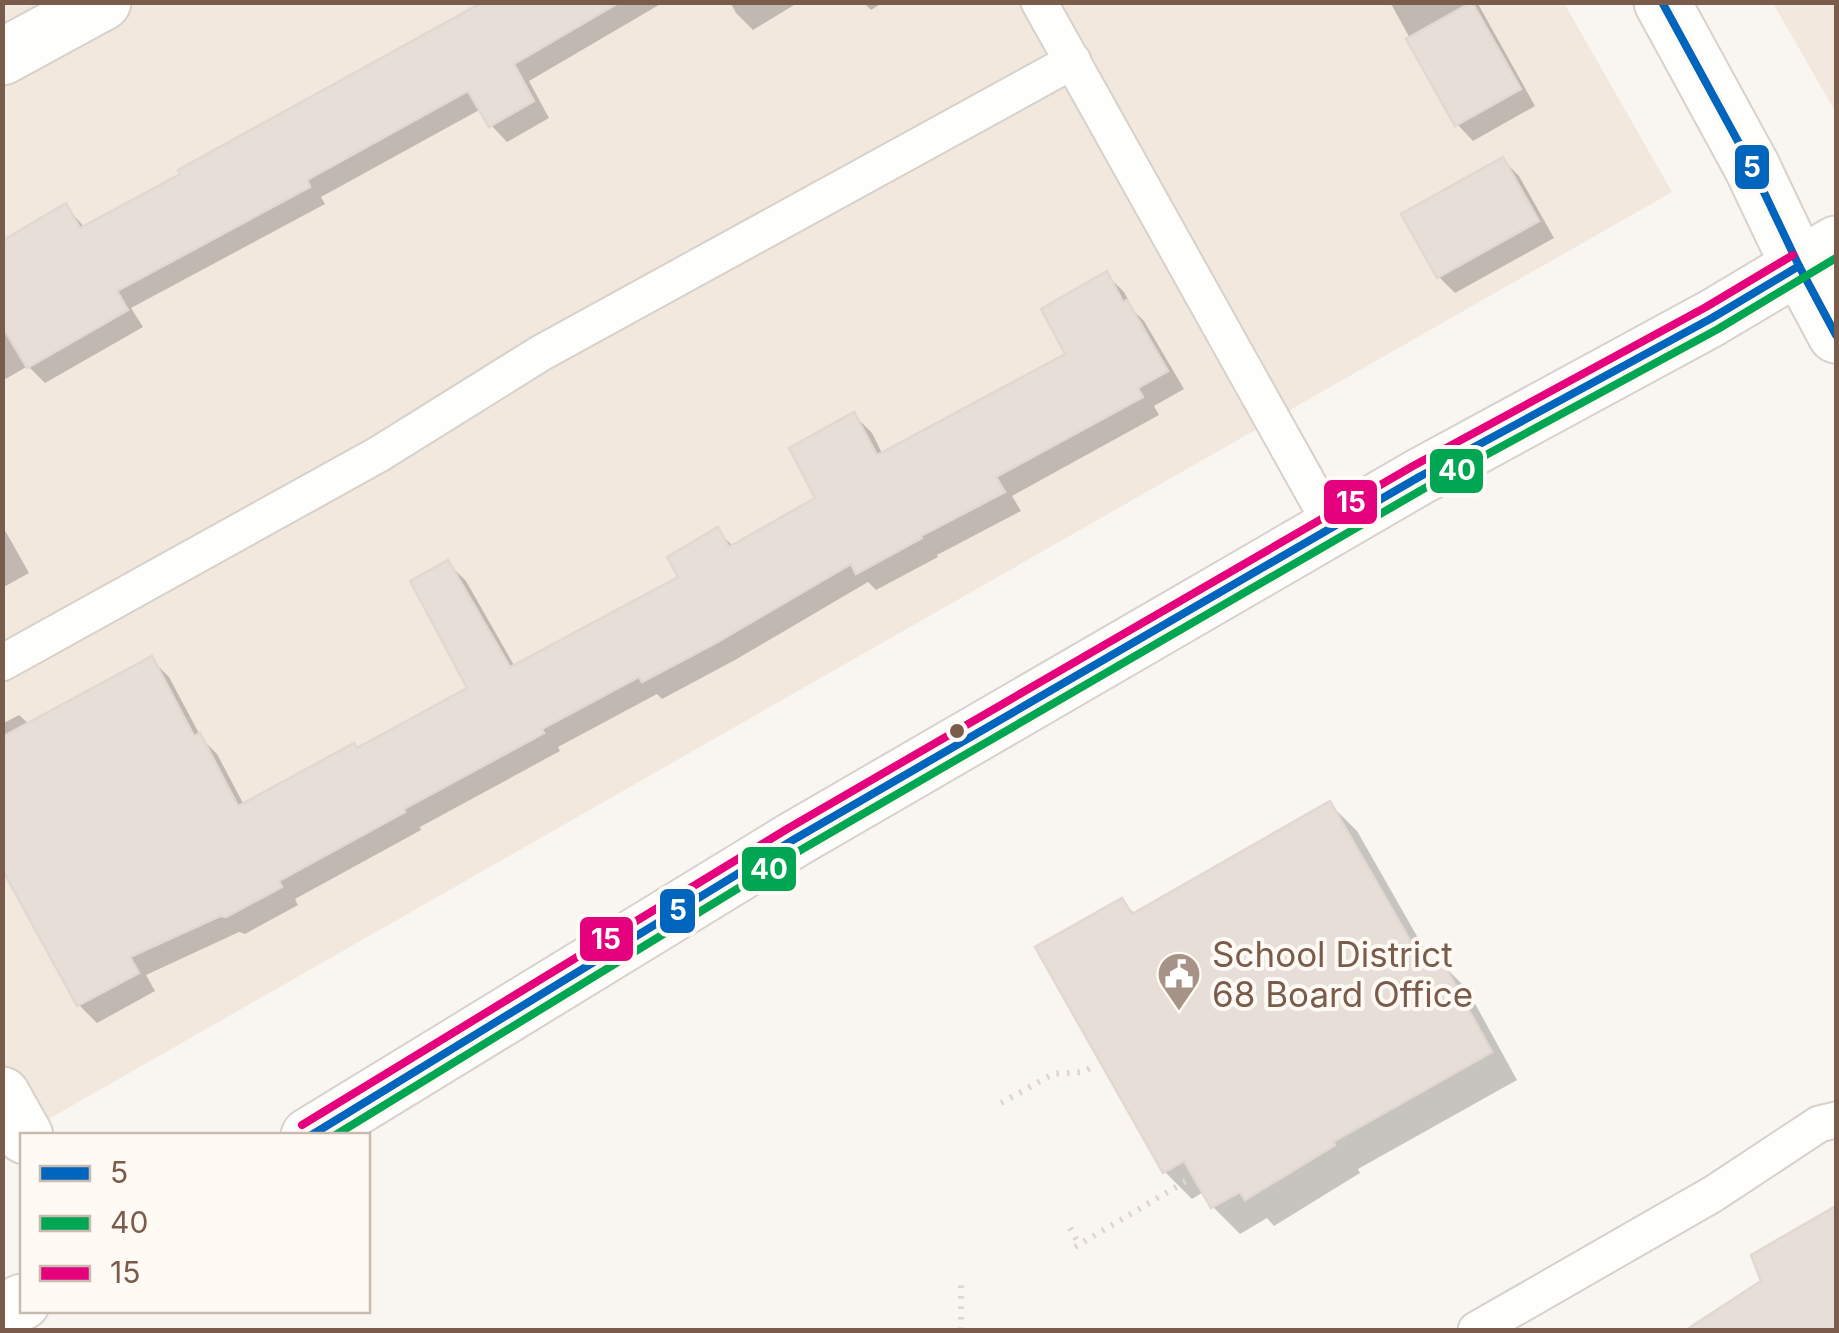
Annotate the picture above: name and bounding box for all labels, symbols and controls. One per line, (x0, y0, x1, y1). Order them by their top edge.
line badge: 5 (1733, 143, 1771, 191)
text: 5 (1743, 150, 1761, 184)
line badge: 40 (1428, 447, 1485, 495)
text: 40 (1438, 453, 1476, 487)
line badge: 15 (1322, 478, 1379, 526)
text: 15 (1336, 485, 1366, 519)
unlabelled marker (947, 721, 967, 741)
line badge: 40 (740, 845, 798, 893)
text: 40 (750, 852, 788, 886)
line badge: 5 (658, 887, 697, 935)
text: 5 (669, 893, 687, 927)
line badge: 15 (578, 915, 635, 963)
text: 15 (591, 922, 621, 956)
place label: School District 68 Board Office (1212, 933, 1473, 1015)
public building icon: School District 68 Board Office (1156, 951, 1202, 1012)
legend (20, 1133, 370, 1313)
text: 5 (110, 1154, 128, 1190)
text: 40 (110, 1204, 148, 1240)
text: 15 (110, 1254, 140, 1290)

